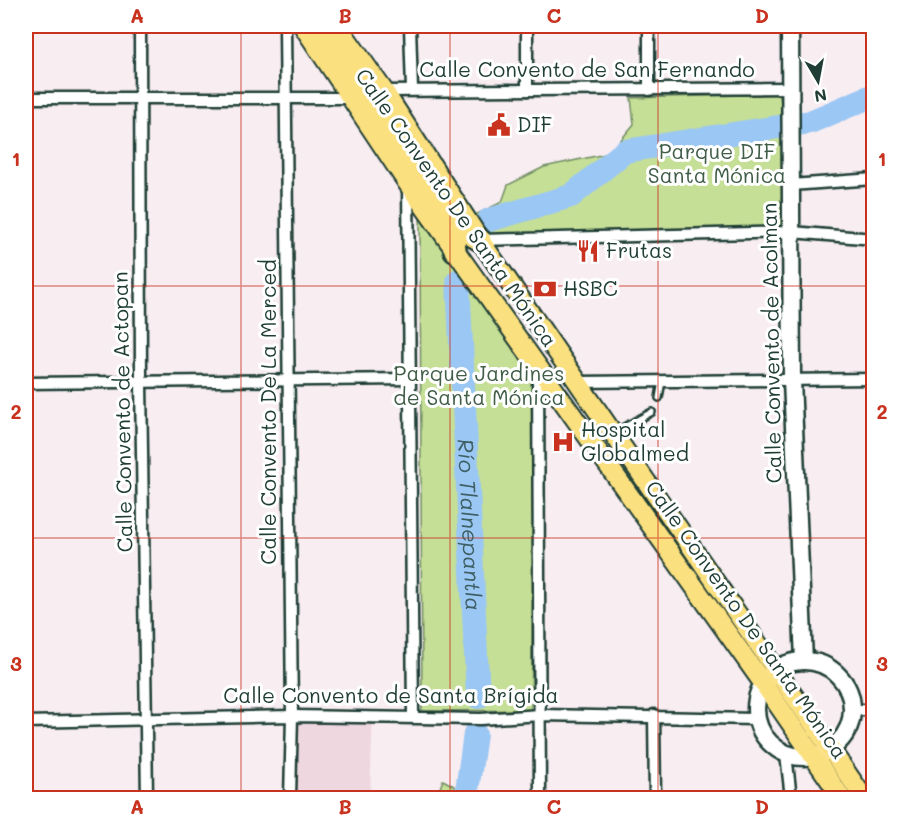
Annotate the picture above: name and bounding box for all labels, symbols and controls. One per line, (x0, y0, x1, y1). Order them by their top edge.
text: A (130, 2, 144, 28)
text: B (338, 2, 352, 28)
text: C (547, 2, 562, 28)
text: D (755, 2, 769, 28)
north arrow (788, 51, 848, 111)
street label: Calle Convento de San Fernando (419, 55, 755, 82)
street label: Calle Convento De Santa Mónica (350, 63, 564, 352)
text: N (813, 85, 829, 108)
place label: DIF (517, 110, 553, 137)
public building icon: DIF (486, 112, 512, 138)
park label: Parque DIF Santa Mónica (648, 137, 786, 188)
text: 1 (12, 145, 20, 171)
text: 1 (878, 145, 886, 171)
street label: Calle Convento de Acolman (755, 202, 786, 484)
place label: Frutas (606, 236, 672, 263)
restaurant icon: Frutas (575, 238, 601, 264)
street label: Calle Convento De La Merced (254, 259, 281, 565)
street label: Calle Convento de Actopan (106, 271, 137, 553)
place label: HSBC (563, 274, 618, 301)
bank icon: HSBC (532, 276, 558, 302)
park label: Parque Jardines de Santa Mónica (393, 359, 565, 410)
text: 2 (10, 398, 22, 424)
text: 2 (876, 398, 888, 424)
place label: Hospital Globalmed (581, 415, 689, 466)
hospital icon: Hospital Globalmed (550, 429, 576, 455)
water label: Río Tlalnepantla (452, 438, 489, 612)
street label: Calle Convento De Santa Mónica (640, 475, 854, 764)
text: 3 (10, 650, 22, 676)
text: 3 (876, 650, 888, 676)
street label: Calle Convento de Santa Brígida (223, 681, 559, 708)
text: A (130, 793, 144, 819)
text: B (338, 793, 352, 819)
text: C (547, 793, 562, 819)
text: D (755, 793, 769, 819)

